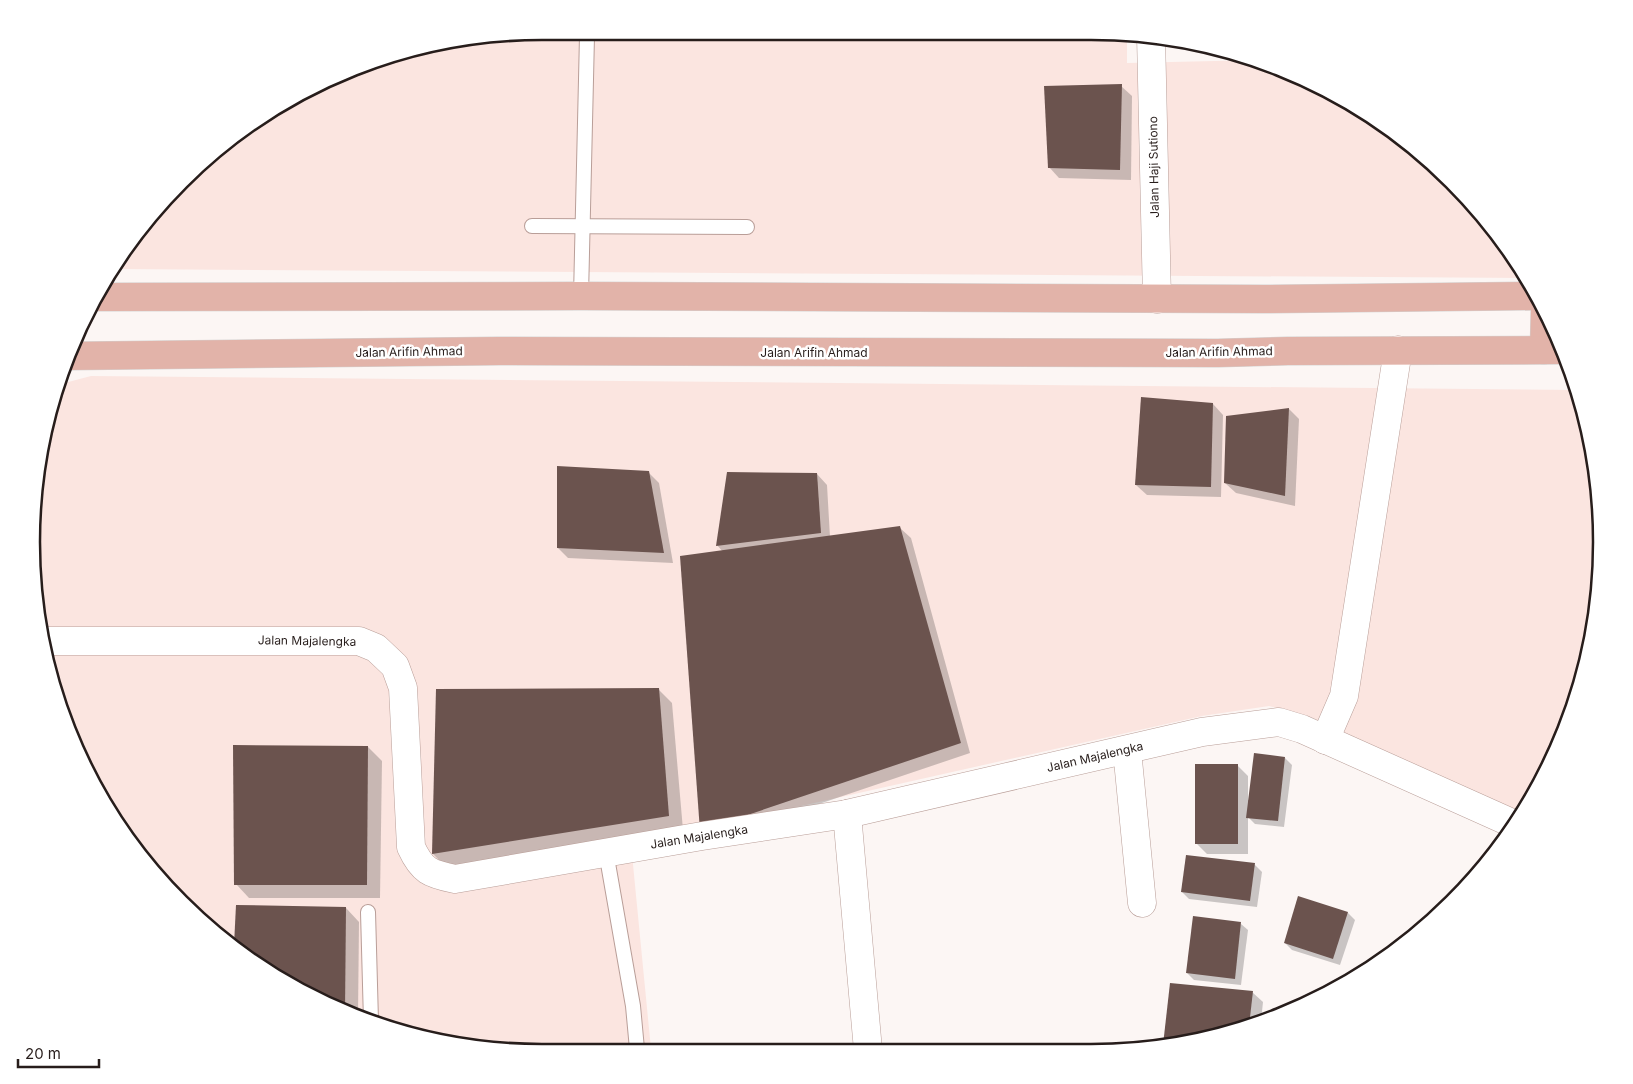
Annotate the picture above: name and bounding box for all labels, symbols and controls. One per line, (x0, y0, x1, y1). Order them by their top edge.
street label: Jalan Haji Sutiono (1145, 116, 1162, 218)
street label: Jalan Arifin Ahmad (355, 343, 463, 360)
street label: Jalan Arifin Ahmad (1165, 343, 1273, 360)
street label: Jalan Arifin Ahmad (760, 345, 868, 360)
street label: Jalan Majalengka (258, 632, 356, 649)
street label: Jalan Majalengka (1045, 738, 1145, 775)
street label: Jalan Majalengka (649, 821, 749, 852)
scale bar (18, 1036, 99, 1068)
text: 20 m (25, 1044, 61, 1063)

